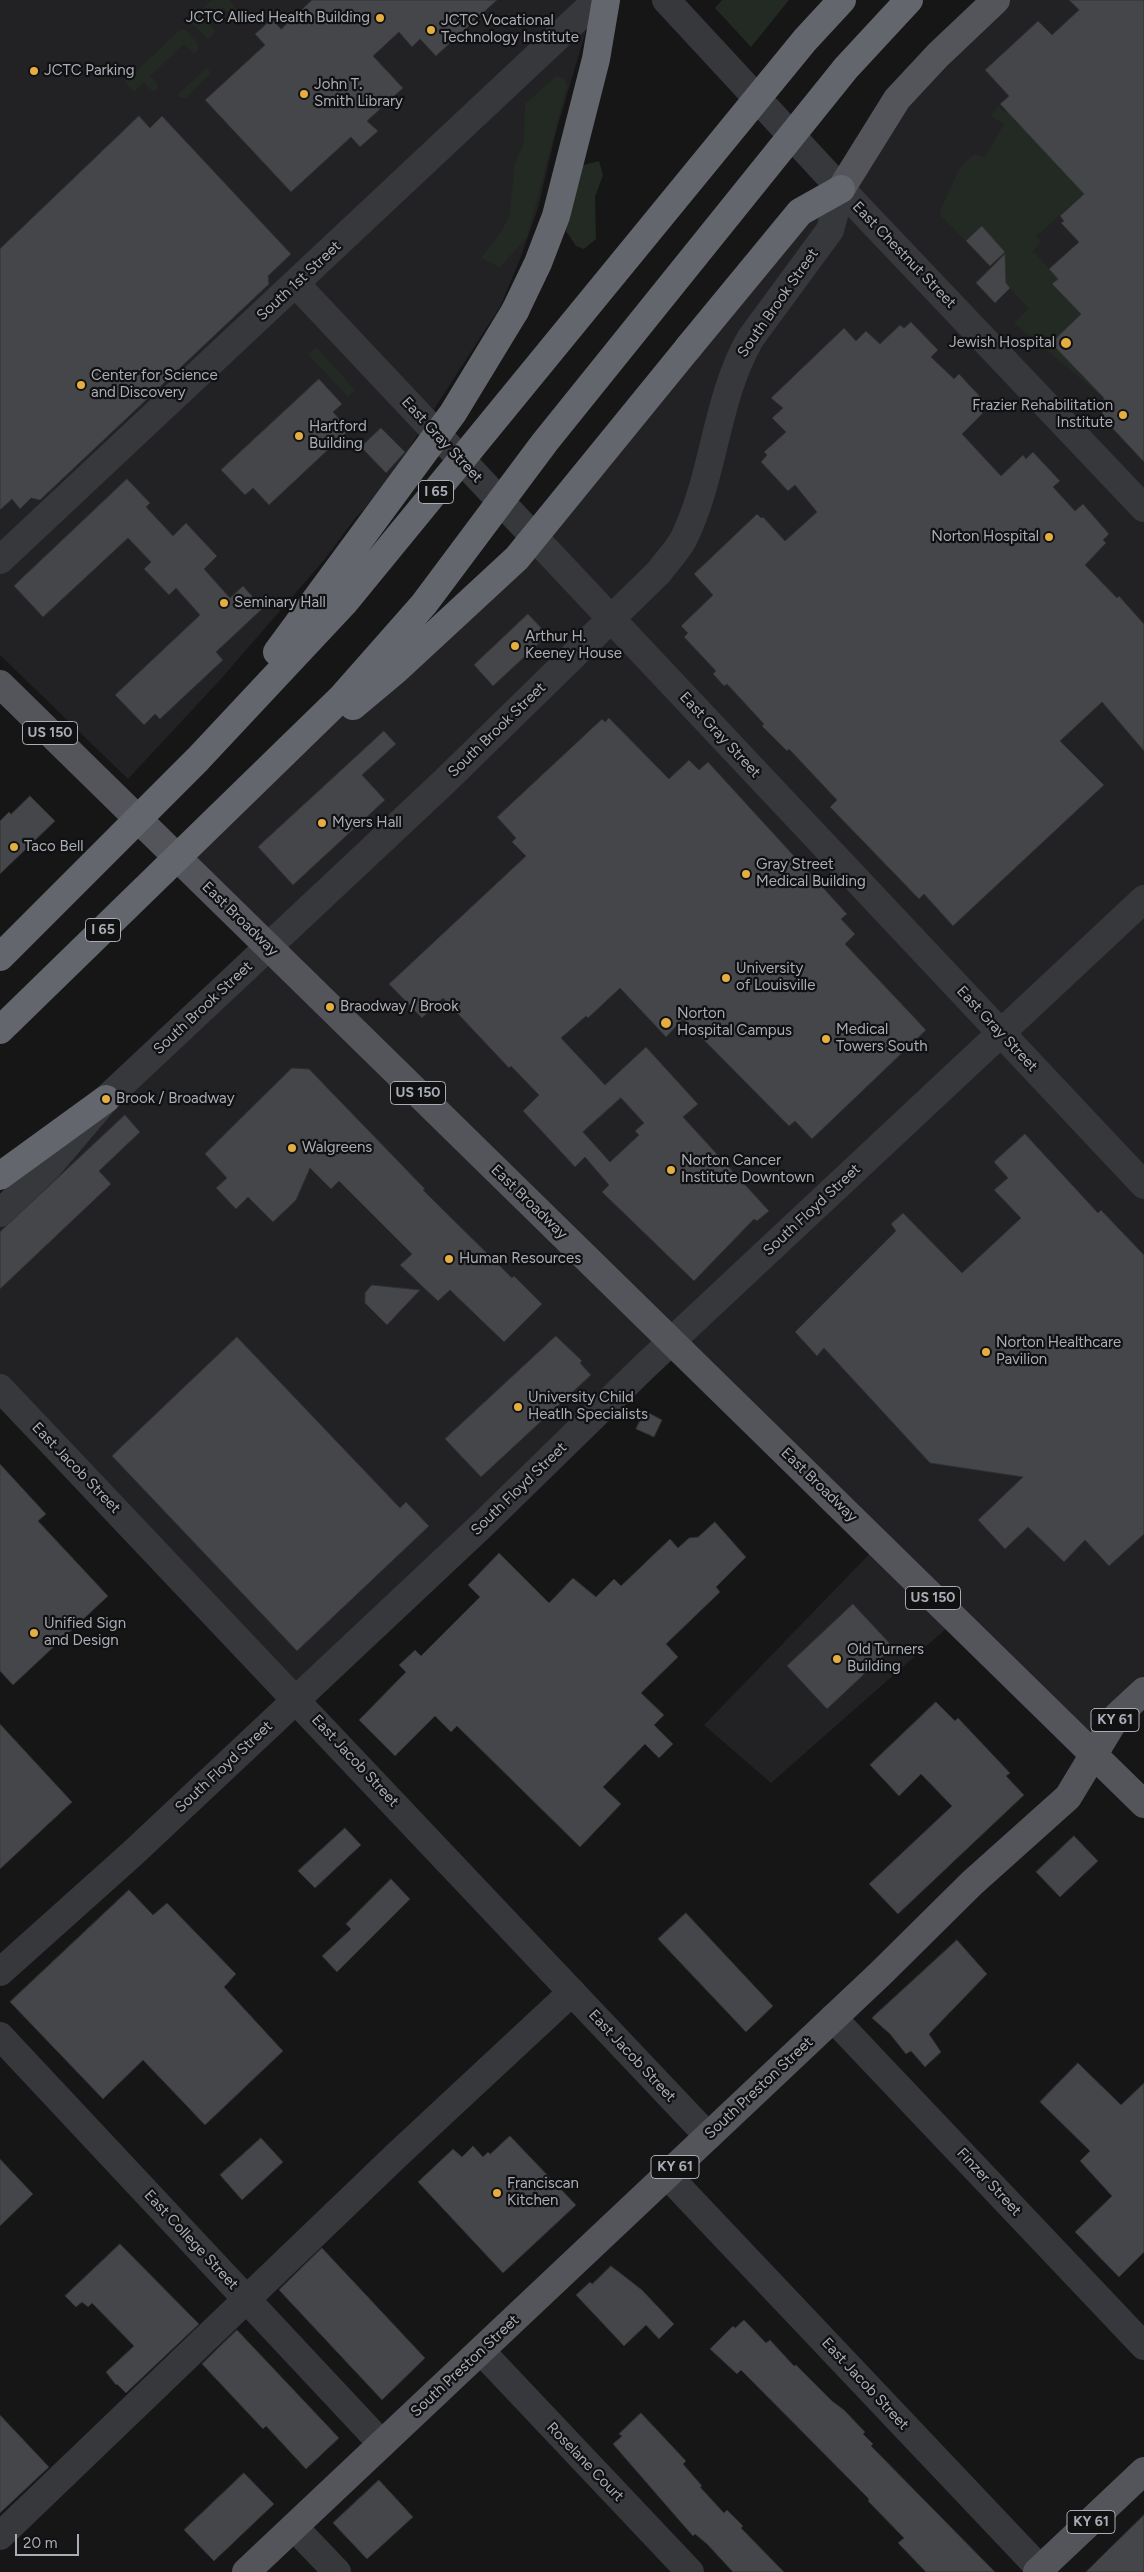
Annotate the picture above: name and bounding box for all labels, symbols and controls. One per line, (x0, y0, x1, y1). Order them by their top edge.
place label: JCTC Allied Health Building (186, 9, 370, 27)
marker: JCTC Allied Health Building (374, 12, 386, 24)
place label: JCTC Vocational Technology Institute (441, 12, 579, 47)
marker: JCTC Vocational Technology Institute (425, 24, 437, 36)
place label: JCTC Parking (44, 62, 135, 80)
marker: JCTC Parking (28, 65, 40, 77)
place label: John T. Smith Library (314, 76, 403, 111)
marker: John T. Smith Library (298, 88, 310, 100)
street label: East Chestnut Street (849, 198, 959, 312)
street label: South 1st Street (253, 237, 345, 325)
street label: South Brook Street (734, 245, 822, 361)
place label: Jewish Hospital (949, 334, 1055, 352)
marker: Jewish Hospital (1059, 336, 1073, 350)
place label: Center for Science and Discovery (91, 367, 218, 402)
marker: Center for Science and Discovery (75, 379, 87, 391)
street label: East Gray Street (398, 393, 486, 487)
place label: Frazier Rehabilitation Institute (972, 397, 1113, 432)
marker: Frazier Rehabilitation Institute (1117, 409, 1129, 421)
place label: Hartford Building (309, 418, 367, 453)
marker: Hartford Building (293, 430, 305, 442)
road number: I 65 (418, 481, 454, 504)
place label: Norton Hospital (931, 528, 1039, 546)
marker: Norton Hospital (1043, 531, 1055, 543)
place label: Seminary Hall (234, 594, 326, 612)
marker: Seminary Hall (218, 597, 230, 609)
place label: Arthur H. Keeney House (525, 628, 622, 663)
marker: Arthur H. Keeney House (509, 640, 521, 652)
street label: South Brook Street (444, 679, 550, 781)
street label: East Gray Street (676, 688, 764, 782)
road number: US 150 (22, 721, 78, 744)
place label: Myers Hall (332, 814, 402, 832)
marker: Myers Hall (316, 817, 328, 829)
place label: Taco Bell (24, 838, 83, 856)
marker: Taco Bell (8, 841, 20, 853)
place label: Gray Street Medical Building (756, 856, 866, 891)
marker: Gray Street Medical Building (740, 868, 752, 880)
street label: East Broadway (198, 878, 282, 960)
road number: I 65 (86, 918, 120, 942)
street label: South Brook Street (150, 958, 256, 1058)
place label: University of Louisville (736, 960, 815, 995)
marker: University of Louisville (720, 972, 732, 984)
street label: East Gray Street (953, 982, 1041, 1076)
place label: Braodway / Brook (340, 998, 459, 1016)
marker: Braodway / Brook (324, 1001, 336, 1013)
place label: Norton Hospital Campus (677, 1005, 792, 1040)
marker: Norton Hospital Campus (659, 1016, 673, 1030)
place label: Medical Towers South (836, 1021, 928, 1056)
marker: Medical Towers South (820, 1033, 832, 1045)
road number: US 150 (390, 1082, 446, 1104)
place label: Brook / Broadway (116, 1090, 235, 1108)
marker: Brook / Broadway (100, 1093, 112, 1105)
place label: Walgreens (302, 1139, 372, 1157)
marker: Walgreens (286, 1142, 298, 1154)
place label: Norton Cancer Institute Downtown (681, 1152, 814, 1187)
street label: South Floyd Street (760, 1160, 864, 1260)
street label: East Broadway (487, 1161, 571, 1243)
marker: Norton Cancer Institute Downtown (665, 1164, 677, 1176)
place label: Human Resources (459, 1250, 581, 1268)
marker: Human Resources (443, 1253, 455, 1265)
place label: Norton Healthcare Pavilion (996, 1334, 1121, 1369)
marker: Norton Healthcare Pavilion (980, 1346, 992, 1358)
place label: University Child Heatlh Specialists (528, 1389, 648, 1424)
marker: University Child Heatlh Specialists (512, 1401, 524, 1413)
street label: East Jacob Street (28, 1419, 124, 1517)
street label: South Floyd Street (467, 1439, 571, 1539)
street label: East Broadway (777, 1444, 861, 1526)
road number: US 150 (906, 1586, 960, 1610)
place label: Unified Sign and Design (44, 1615, 126, 1650)
marker: Unified Sign and Design (28, 1627, 40, 1639)
place label: Old Turners Building (847, 1641, 924, 1676)
marker: Old Turners Building (831, 1653, 843, 1665)
road number: KY 61 (1091, 1708, 1139, 1732)
street label: East Jacob Street (308, 1711, 402, 1811)
street label: South Floyd Street (172, 1717, 276, 1817)
street label: East Jacob Street (585, 2006, 679, 2106)
street label: South Preston Street (701, 2033, 817, 2143)
street label: Finzer Street (953, 2144, 1025, 2220)
road number: KY 61 (651, 2156, 699, 2178)
place label: Franciscan Kitchen (507, 2175, 579, 2210)
street label: East College Street (140, 2186, 242, 2294)
marker: Franciscan Kitchen (491, 2187, 503, 2199)
street label: South Preston Street (407, 2311, 523, 2421)
street label: East Jacob Street (818, 2334, 912, 2434)
street label: Roselane Court (543, 2419, 627, 2505)
road number: KY 61 (1067, 2510, 1115, 2534)
scale bar (18, 2524, 81, 2556)
text: 20 m (23, 2534, 57, 2552)

